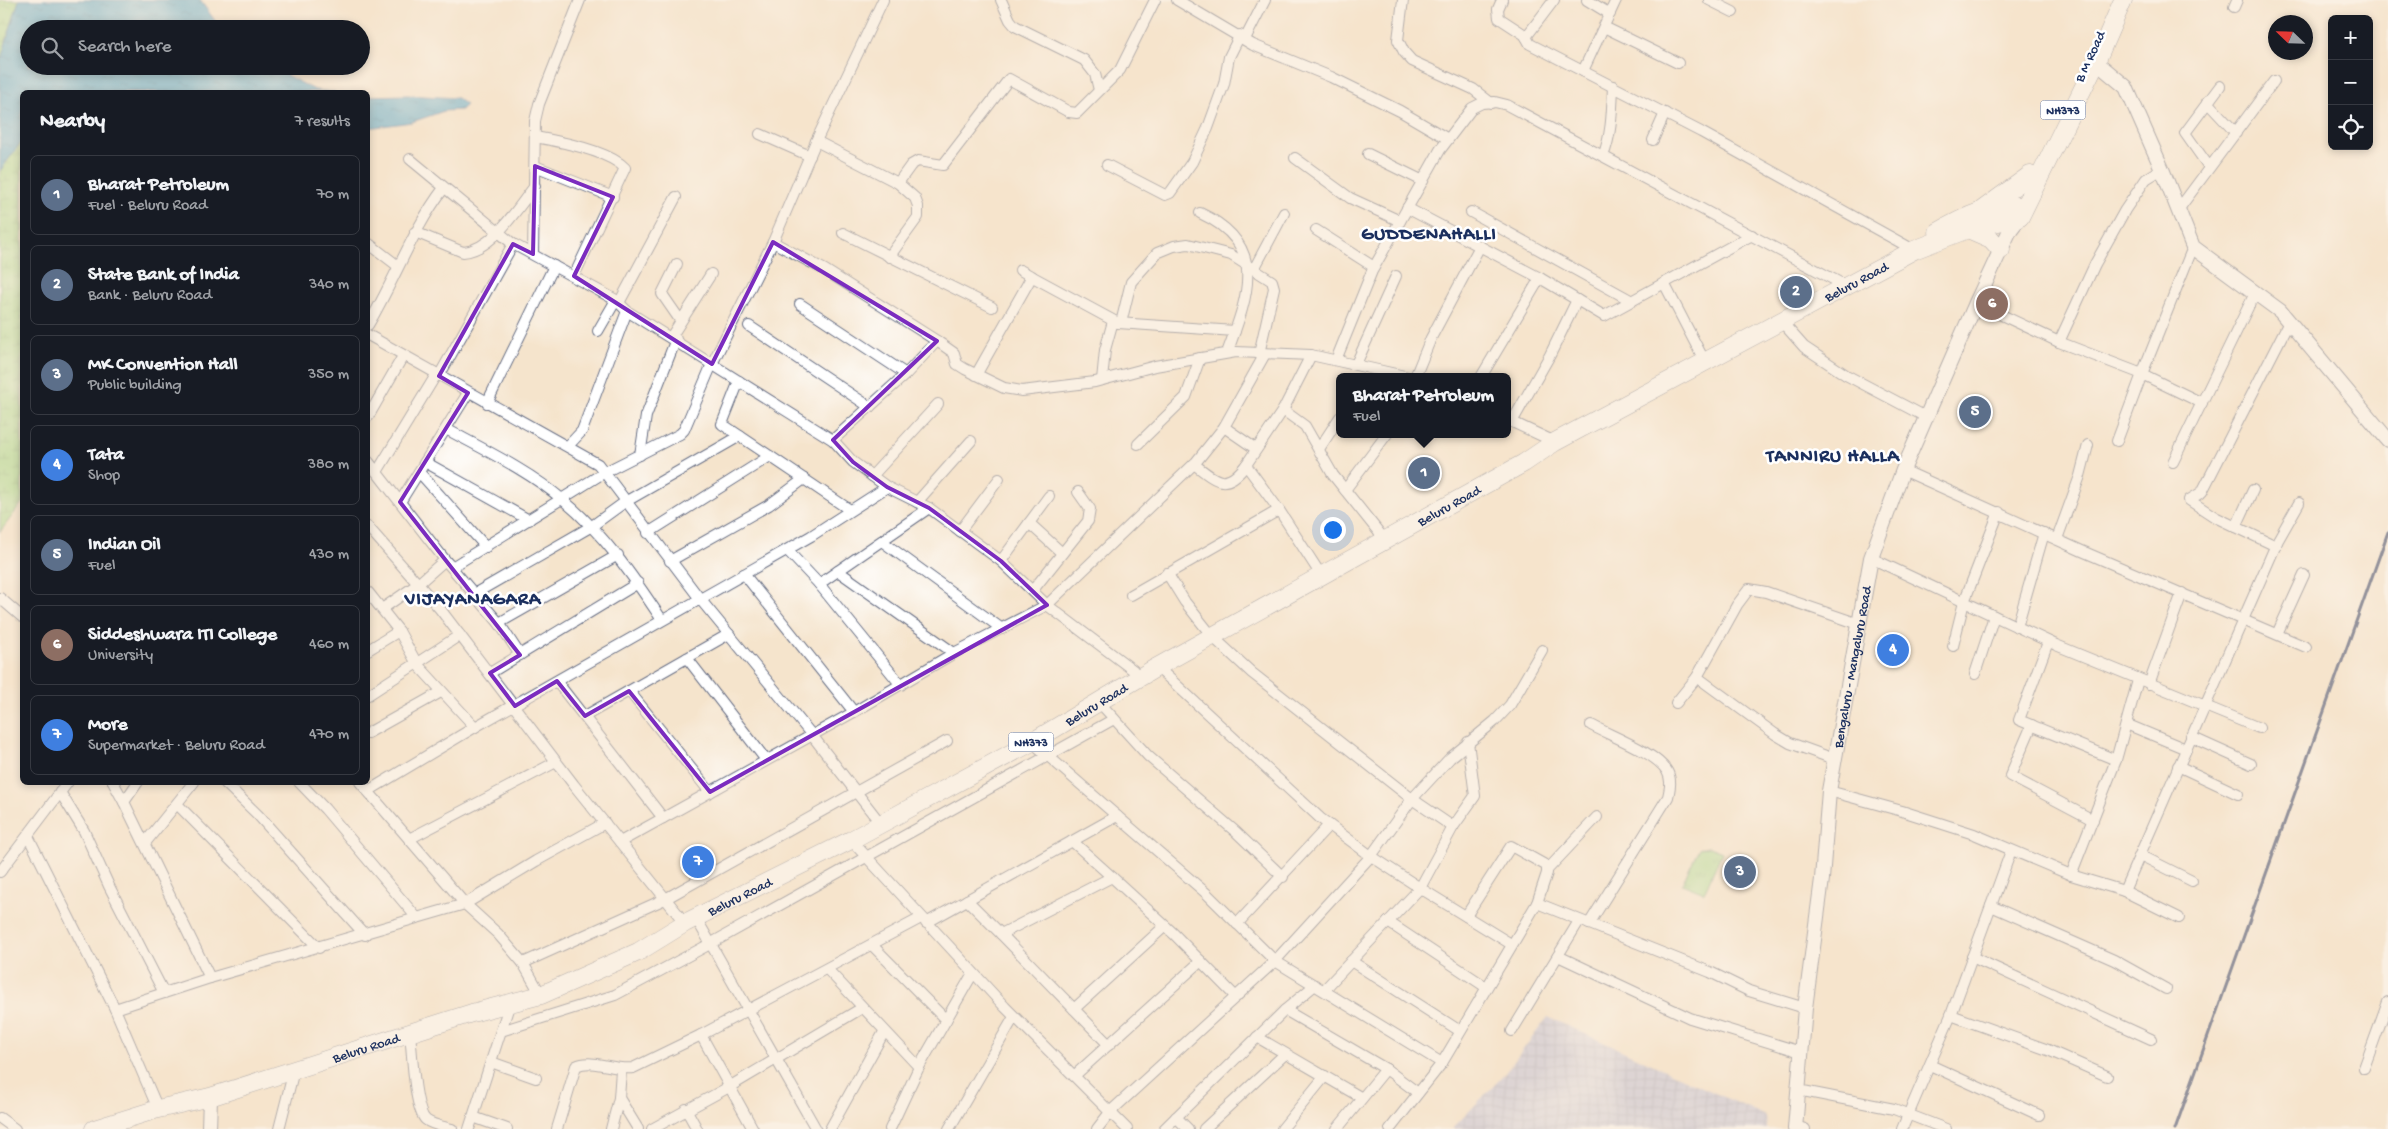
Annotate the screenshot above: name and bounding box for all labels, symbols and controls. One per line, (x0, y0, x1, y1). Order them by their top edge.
north arrow (2268, 15, 2313, 60)
map controls (2328, 15, 2373, 150)
button: + (2328, 15, 2373, 60)
search box (20, 20, 370, 75)
street label: B M Road (2072, 27, 2111, 86)
icon: search (38, 34, 66, 62)
text: Search here (78, 36, 172, 59)
button: − (2328, 60, 2373, 105)
road number: NH373 (2040, 100, 2086, 120)
button: locate (2328, 105, 2373, 150)
text: Nearby (40, 110, 105, 135)
text: 7 results (295, 113, 350, 132)
text: Bharat Petroleum (88, 174, 229, 197)
text: 1 (54, 186, 60, 205)
text: 70 m (316, 186, 349, 205)
text: Fuel · Beluru Road (88, 197, 207, 216)
district label: GUDDENAHALLI (1361, 224, 1497, 247)
street label: Beluru Road (1822, 259, 1893, 308)
text: State Bank of India (88, 264, 239, 287)
pin: 2 (1780, 273, 1812, 311)
text: 2 (53, 276, 61, 295)
text: 340 m (309, 276, 349, 295)
pin: 6 (1976, 285, 2008, 323)
text: Bank · Beluru Road (88, 287, 212, 306)
text: MK Convention Hall (88, 354, 238, 377)
text: 3 (53, 366, 61, 385)
text: 350 m (308, 366, 349, 385)
popup (1336, 373, 1511, 438)
text: Public building (88, 377, 182, 396)
text: Bharat Petroleum (1353, 385, 1494, 408)
pin: 5 (1959, 393, 1991, 431)
text: Fuel (1353, 408, 1380, 427)
text: Tata (88, 444, 124, 467)
district label: TANNIRU HALLA (1764, 446, 1901, 469)
pin: 1 (1408, 454, 1440, 492)
text: 4 (53, 456, 61, 475)
text: 380 m (308, 456, 349, 475)
text: Shop (88, 467, 120, 486)
street label: Beluru Road (1414, 482, 1486, 532)
your location (1320, 517, 1346, 543)
text: Indian Oil (88, 534, 161, 557)
text: 5 (53, 546, 61, 565)
text: 430 m (309, 546, 349, 565)
text: Fuel (88, 557, 115, 576)
street label: Bengaluru - Mangaluru Road (1831, 583, 1877, 751)
district label: VIJAYANAGARA (404, 589, 542, 612)
text: Siddeshwara ITI College (88, 624, 277, 647)
pin: 4 (1877, 631, 1909, 669)
text: 6 (53, 636, 61, 655)
text: 460 m (309, 636, 349, 655)
text: University (88, 647, 153, 666)
street label: Beluru Road (1062, 680, 1133, 732)
text: More (88, 714, 128, 737)
text: 7 (53, 726, 61, 745)
text: 470 m (309, 726, 349, 745)
road number: NH373 (1008, 732, 1054, 752)
text: Supermarket · Beluru Road (88, 737, 265, 756)
pin: 7 (682, 843, 714, 881)
pin: 3 (1724, 853, 1756, 891)
street label: Beluru Road (705, 874, 777, 922)
street label: Beluru Road (330, 1030, 404, 1068)

